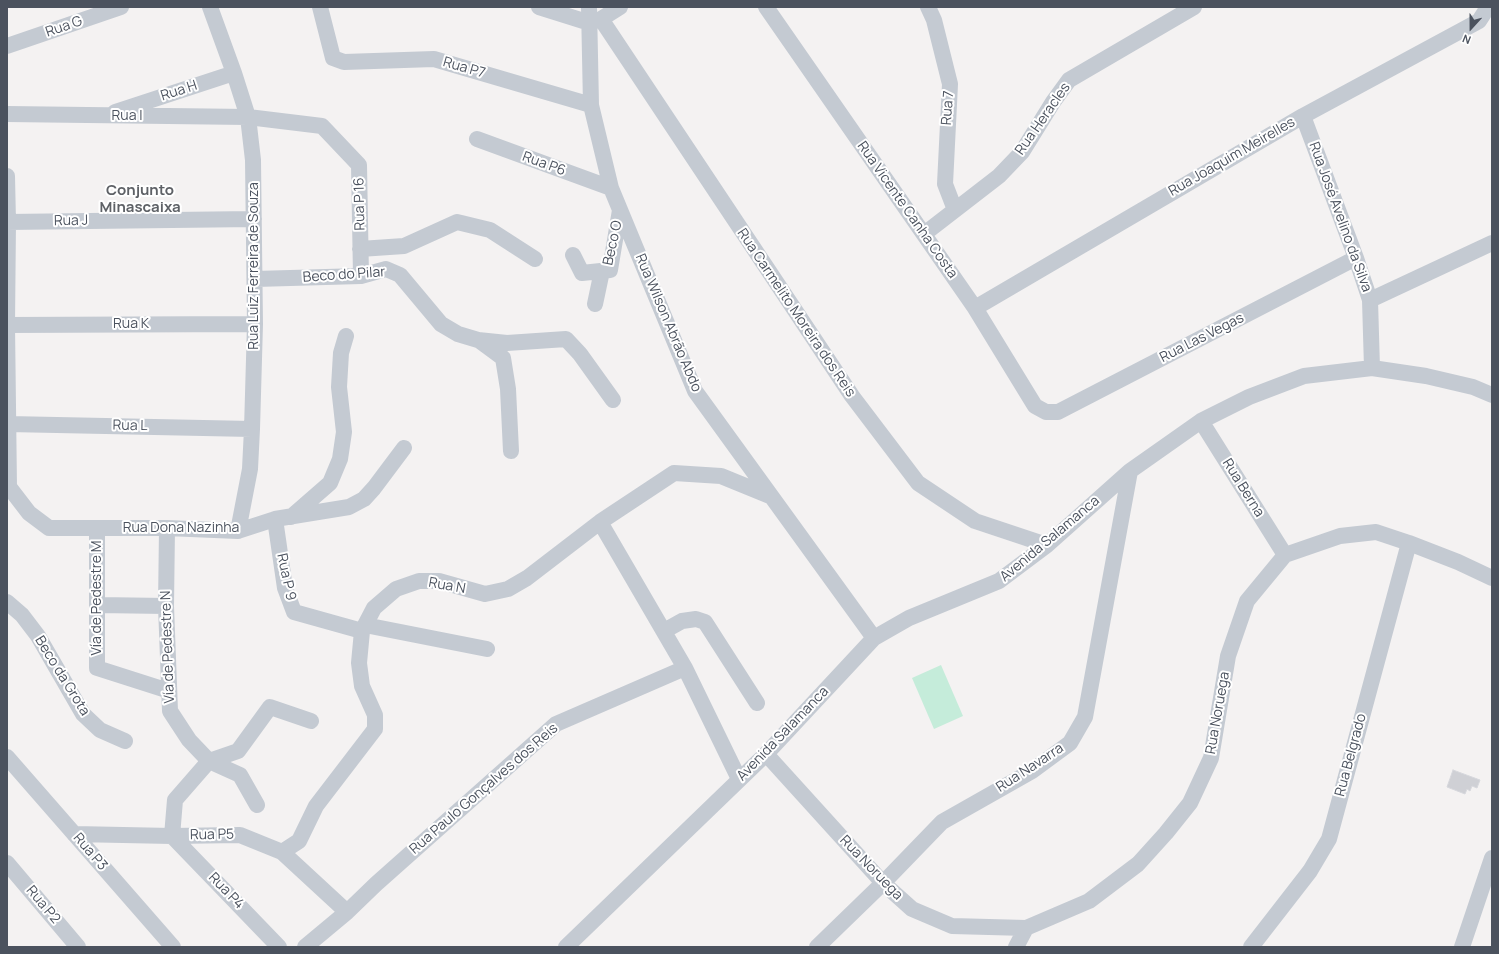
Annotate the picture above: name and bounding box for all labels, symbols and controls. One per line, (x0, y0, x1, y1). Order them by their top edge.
north arrow (1451, 8, 1491, 48)
street label: Rua G (43, 13, 85, 41)
text: N (1460, 31, 1473, 48)
street label: Rua P7 (441, 54, 487, 82)
street label: Rua H (159, 77, 199, 105)
street label: Rua Heracles (1012, 80, 1074, 158)
street label: Rua 7 (938, 90, 958, 126)
street label: Rua I (112, 108, 142, 124)
street label: Rua Joaquim Meirelles (1166, 114, 1298, 200)
street label: Rua Vicente Canha Costa (853, 138, 961, 282)
street label: Rua José Avelino da Silva (1305, 140, 1375, 294)
street label: Rua P6 (520, 148, 568, 180)
street label: Rua P 16 (351, 177, 369, 231)
district label: Conjunto Minascaixa (99, 182, 181, 217)
street label: Rua Luiz Ferreira de Souza (246, 182, 262, 350)
street label: Rua J (54, 212, 88, 230)
street label: Beco O (600, 219, 626, 267)
street label: Rua Carmelito Moreira dos Reis (733, 226, 859, 400)
street label: Rua Wilson Abrão Abdo (631, 251, 705, 395)
street label: Beco do Pilar (302, 264, 386, 286)
street label: Rua Las Vegas (1157, 310, 1247, 366)
street label: Rua K (113, 316, 149, 332)
street label: Rua L (112, 417, 148, 435)
street label: Rua Berna (1218, 456, 1268, 520)
street label: Avenida Salamanca (997, 493, 1103, 585)
street label: Rua Dona Nazinha (123, 520, 239, 536)
street label: Vía de Pedestre M (89, 541, 105, 655)
street label: Rua P 9 (273, 552, 299, 602)
street label: Rua N (427, 574, 467, 598)
street label: Vía de Pedestre N (158, 590, 178, 704)
street label: Beco da Grota (31, 633, 93, 719)
street label: Rua Noruega (1203, 671, 1233, 755)
street label: Avenida Salamanca (734, 683, 832, 785)
street label: Rua Belgrado (1332, 712, 1370, 798)
street label: Rua Paulo Gonçalves dos Reis (406, 720, 562, 858)
street label: Rua Navarra (993, 740, 1067, 796)
street label: Rua P5 (190, 826, 234, 844)
street label: Rua P3 (69, 830, 111, 874)
street label: Rua Noruega (836, 832, 906, 904)
street label: Rua P4 (205, 869, 247, 913)
street label: Rua P2 (22, 883, 64, 927)

